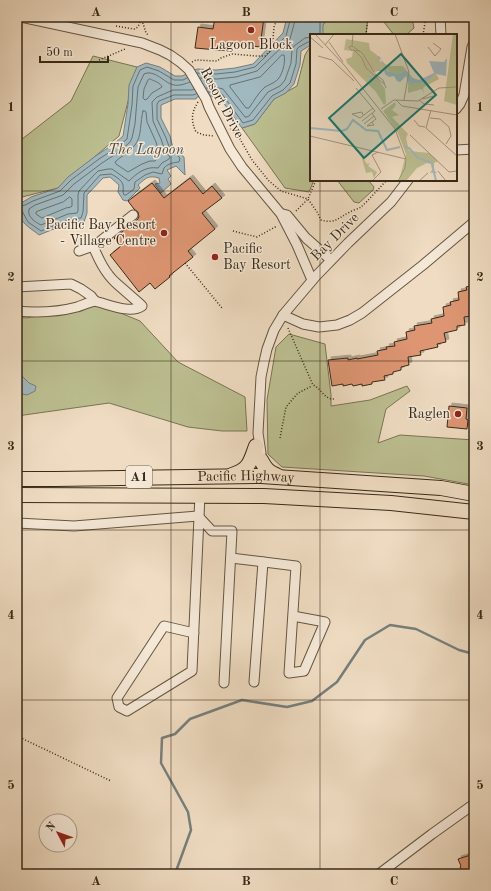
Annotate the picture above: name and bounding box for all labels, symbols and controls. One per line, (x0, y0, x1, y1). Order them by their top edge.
text: A (91, 6, 101, 19)
text: B (241, 6, 251, 19)
text: C (390, 6, 398, 19)
marker: Lagoon Block (246, 25, 256, 35)
inset map (310, 34, 457, 181)
scale bar (40, 38, 108, 64)
place label: Lagoon Block (210, 38, 293, 52)
text: 50 m (46, 46, 73, 59)
street label: Resort Drive (198, 65, 246, 141)
text: 1 (7, 101, 15, 114)
text: 1 (476, 101, 484, 114)
water label: The Lagoon (108, 143, 185, 158)
street label: Bay Drive (308, 210, 362, 264)
place label: Pacific Bay Resort - Village Centre (45, 218, 156, 248)
marker: Pacific Bay Resort - Village Centre (159, 228, 169, 238)
place label: Pacific Bay Resort (223, 242, 291, 272)
marker: Pacific Bay Resort (210, 252, 220, 262)
text: 2 (7, 271, 15, 284)
text: 2 (476, 271, 484, 284)
place label: Raglen (408, 407, 450, 421)
marker: Raglen (453, 409, 463, 419)
text: 3 (7, 440, 15, 453)
text: 3 (476, 440, 484, 453)
road number: A1 (126, 466, 152, 488)
street label: Pacific Highway (197, 469, 296, 485)
text: 4 (7, 609, 15, 622)
text: 4 (476, 609, 484, 622)
text: 5 (7, 779, 15, 792)
text: 5 (476, 779, 484, 792)
north arrow (38, 813, 78, 853)
text: N (45, 820, 59, 834)
text: A (91, 875, 101, 888)
text: B (241, 875, 251, 888)
text: C (390, 875, 398, 888)

